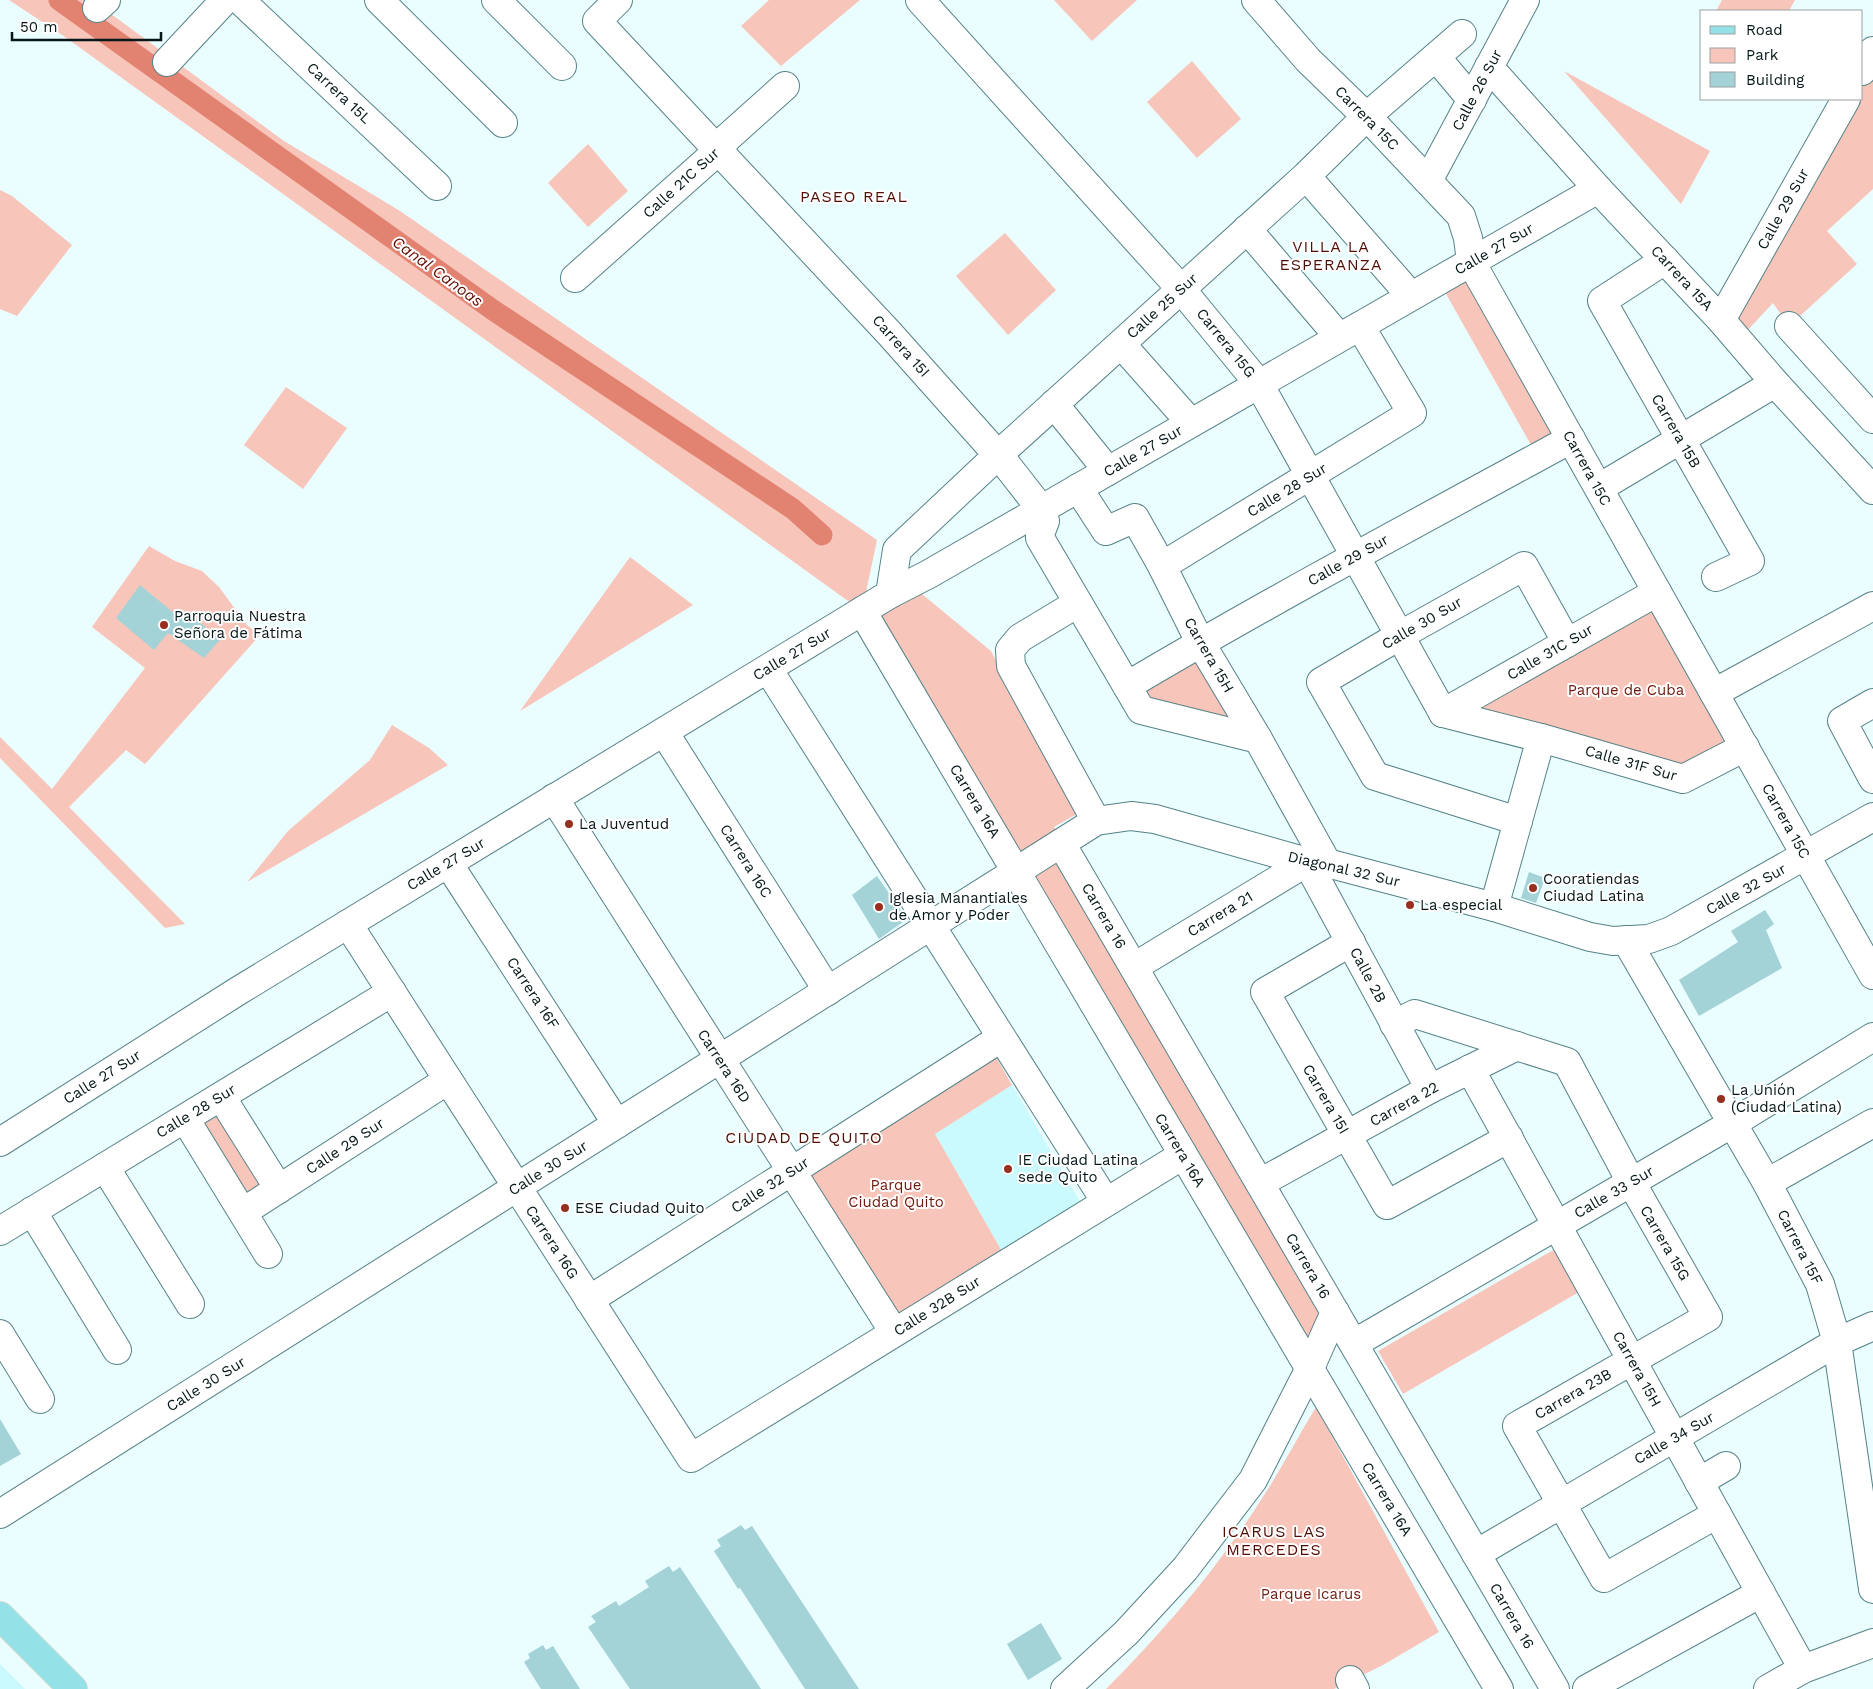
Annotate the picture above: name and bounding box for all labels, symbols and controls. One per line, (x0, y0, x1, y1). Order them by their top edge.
scale bar (12, 10, 161, 42)
legend (1700, 10, 1863, 100)
text: 50 m (20, 18, 57, 36)
text: Road (1746, 21, 1783, 39)
street label: Calle 26 Sur (1448, 46, 1506, 134)
text: Park (1746, 46, 1779, 64)
street label: Carrera 15L (303, 59, 375, 128)
text: Building (1746, 71, 1804, 89)
street label: Carrera 15C (1331, 82, 1403, 154)
street label: Calle 21C Sur (639, 144, 723, 222)
street label: Calle 29 Sur (1753, 165, 1813, 253)
district label: PASEO REAL (800, 187, 908, 206)
street label: Calle 27 Sur (1451, 219, 1537, 279)
water label: Canal Canoas (389, 232, 487, 311)
district label: VILLA LA ESPERANZA (1279, 237, 1383, 274)
street label: Carrera 15A (1647, 242, 1717, 314)
street label: Calle 25 Sur (1123, 269, 1201, 343)
street label: Carrera 15G (1193, 305, 1259, 381)
street label: Carrera 15I (868, 311, 934, 381)
street label: Carrera 15B (1648, 391, 1704, 471)
street label: Calle 27 Sur (1100, 421, 1186, 481)
street label: Carrera 15C (1559, 427, 1615, 509)
street label: Calle 28 Sur (1244, 459, 1330, 521)
street label: Calle 29 Sur (1304, 530, 1392, 590)
street label: Calle 30 Sur (1379, 593, 1465, 653)
place label: Parroquia Nuestra Señora de Fátima (174, 607, 306, 642)
street label: Carrera 15H (1180, 614, 1238, 696)
marker: Parroquia Nuestra Señora de Fátima (158, 619, 170, 631)
street label: Calle 31C Sur (1504, 620, 1596, 684)
street label: Calle 27 Sur (750, 624, 834, 684)
park label: Parque de Cuba (1568, 681, 1685, 699)
street label: Calle 31F Sur (1583, 741, 1679, 785)
street label: Carrera 16A (946, 761, 1004, 841)
street label: Carrera 15C (1758, 780, 1814, 862)
place label: La Juventud (579, 815, 669, 833)
marker: La Juventud (563, 818, 575, 830)
street label: Carrera 16C (716, 821, 776, 901)
street label: Calle 27 Sur (404, 834, 488, 894)
street label: Diagonal 32 Sur (1286, 847, 1402, 891)
street label: Calle 32 Sur (1703, 859, 1789, 919)
place label: Cooratiendas Ciudad Latina (1543, 870, 1645, 905)
street label: Carrera 16 (1078, 880, 1130, 952)
marker: Cooratiendas Ciudad Latina (1527, 882, 1539, 894)
street label: Carrera 21 (1184, 887, 1256, 941)
place label: Iglesia Manantiales de Amor y Poder (889, 889, 1028, 924)
place label: La especial (1420, 896, 1503, 914)
marker: La especial (1404, 899, 1416, 911)
marker: Iglesia Manantiales de Amor y Poder (873, 901, 885, 913)
street label: Calle 2B (1346, 944, 1390, 1006)
street label: Carrera 16F (503, 954, 563, 1032)
street label: Carrera 16D (694, 1026, 754, 1106)
street label: Calle 27 Sur (60, 1046, 144, 1108)
street label: Carrera 15I (1299, 1061, 1353, 1137)
street label: Carrera 22 (1366, 1078, 1442, 1130)
street label: Calle 28 Sur (153, 1080, 239, 1142)
place label: La Unión (Ciudad Latina) (1731, 1081, 1842, 1116)
marker: La Unión (Ciudad Latina) (1715, 1093, 1727, 1105)
street label: Carrera 16A (1151, 1110, 1209, 1190)
street label: Calle 29 Sur (302, 1114, 388, 1178)
district label: CIUDAD DE QUITO (725, 1128, 883, 1147)
street label: Calle 30 Sur (505, 1137, 591, 1199)
place label: IE Ciudad Latina sede Quito (1018, 1151, 1139, 1186)
street label: Calle 32 Sur (728, 1153, 812, 1217)
street label: Calle 33 Sur (1571, 1162, 1657, 1222)
marker: IE Ciudad Latina sede Quito (1002, 1163, 1014, 1175)
park label: Parque Ciudad Quito (848, 1176, 944, 1211)
place label: ESE Ciudad Quito (575, 1199, 705, 1217)
street label: Carrera 16G (522, 1202, 582, 1282)
marker: ESE Ciudad Quito (559, 1202, 571, 1214)
street label: Carrera 15G (1636, 1202, 1694, 1284)
street label: Carrera 15F (1773, 1206, 1827, 1288)
street label: Carrera 16 (1282, 1230, 1334, 1302)
street label: Calle 32B Sur (890, 1272, 984, 1340)
street label: Carrera 15H (1609, 1328, 1665, 1410)
street label: Calle 30 Sur (163, 1353, 249, 1415)
street label: Carrera 23B (1531, 1365, 1615, 1423)
street label: Calle 34 Sur (1631, 1408, 1717, 1468)
street label: Carrera 16A (1358, 1459, 1416, 1539)
district label: ICARUS LAS MERCEDES (1222, 1522, 1326, 1559)
street label: Carrera 16 (1486, 1580, 1538, 1652)
park label: Parque Icarus (1261, 1585, 1361, 1603)

